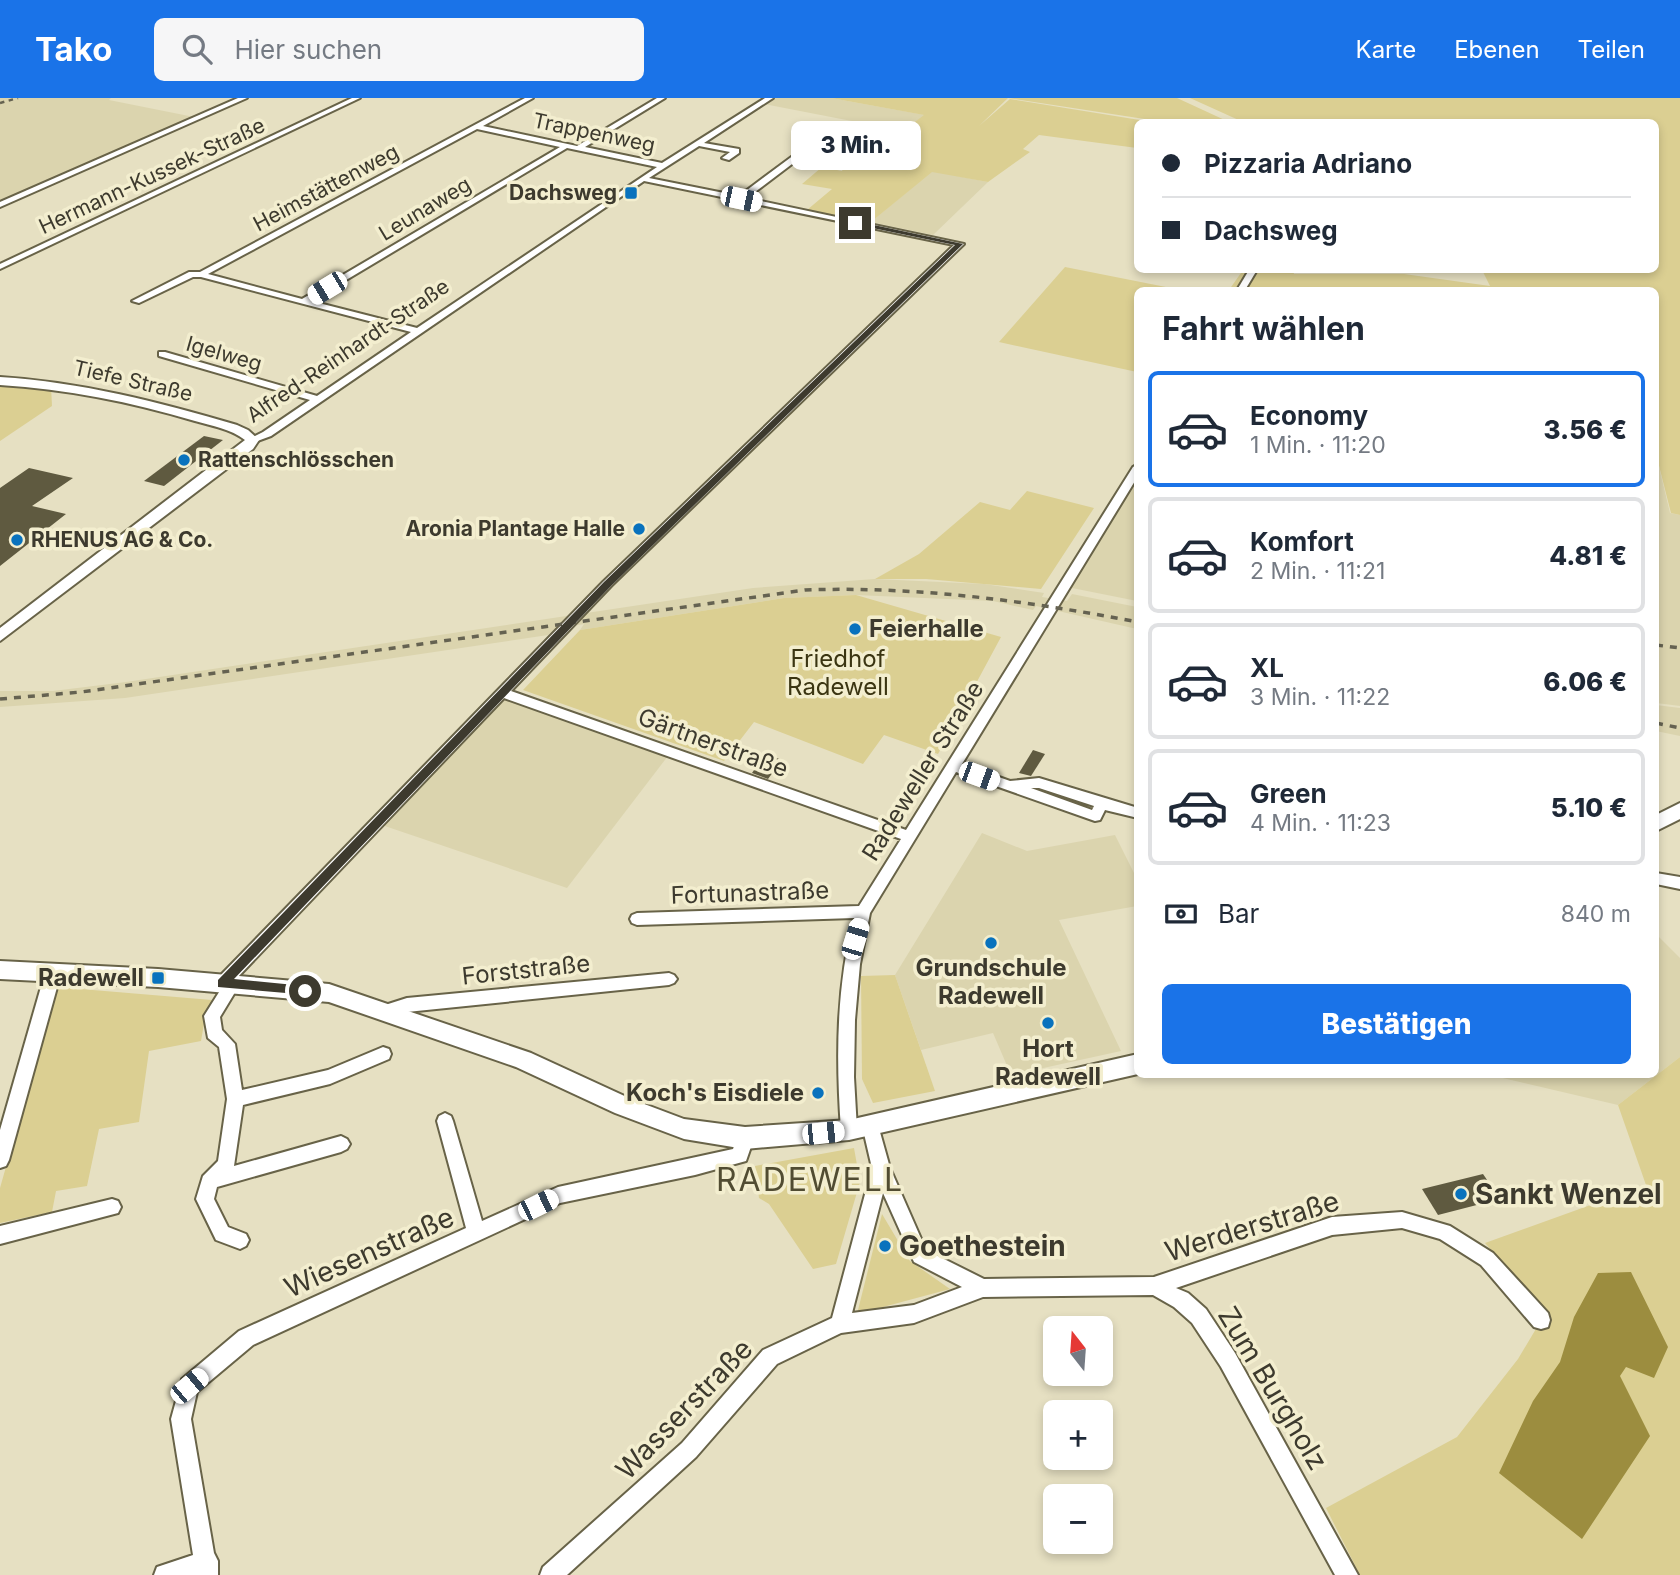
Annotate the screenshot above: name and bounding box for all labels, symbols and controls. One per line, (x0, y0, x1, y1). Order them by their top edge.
search box (154, 18, 644, 81)
text: Tako (35, 29, 112, 69)
icon: search (178, 30, 216, 68)
text: Hier suchen (234, 34, 382, 65)
text: Karte (1356, 35, 1416, 64)
text: Ebenen (1454, 35, 1540, 64)
text: Teilen (1578, 35, 1645, 64)
street label: Trappenweg (531, 107, 658, 158)
street label: Hermann-Kussek-Straße (35, 112, 269, 239)
callout: 3 Min. (790, 122, 920, 170)
text: 3 Min. (820, 131, 892, 159)
street label: Heimstättenweg (249, 139, 403, 236)
text: Pizzaria Adriano (1204, 148, 1412, 179)
street label: Leunaweg (374, 171, 475, 246)
place label: Dachsweg (509, 180, 617, 205)
car (719, 184, 764, 214)
marker: Dachsweg (623, 185, 639, 201)
route end (839, 207, 871, 239)
text: Dachsweg (1204, 215, 1338, 246)
car (304, 268, 351, 308)
street label: Alfred-Reinhardt-Straße (242, 273, 454, 428)
text: Fahrt wählen (1162, 309, 1365, 348)
street label: Igelweg (183, 331, 265, 376)
street label: Tiefe Straße (71, 355, 195, 406)
icon: car (1166, 398, 1229, 461)
text: Economy (1250, 400, 1368, 431)
text: 3.56 € (1544, 414, 1627, 445)
text: 1 Min. · 11:20 (1250, 431, 1386, 459)
place label: Rattenschlösschen (198, 447, 394, 472)
marker: Rattenschlösschen (176, 452, 192, 468)
place label: Aronia Plantage Halle (405, 516, 625, 541)
marker: Aronia Plantage Halle (631, 521, 647, 537)
icon: car (1166, 524, 1229, 587)
text: Komfort (1250, 526, 1354, 557)
place label: RHENUS AG & Co. (31, 527, 213, 552)
marker: RHENUS AG & Co. (9, 532, 25, 548)
text: 4.81 € (1549, 540, 1627, 571)
text: 2 Min. · 11:21 (1250, 557, 1385, 585)
place label: Feierhalle (869, 614, 984, 643)
marker: Feierhalle (847, 621, 863, 637)
park label: Friedhof Radewell (787, 644, 889, 701)
icon: car (1166, 650, 1229, 713)
text: XL (1250, 652, 1284, 683)
text: 6.06 € (1543, 666, 1627, 697)
street label: Radeweller Straße (856, 676, 990, 866)
text: 3 Min. · 11:22 (1250, 683, 1390, 711)
street label: Gärtnerstraße (634, 702, 792, 783)
car (956, 759, 1003, 793)
icon: car (1166, 776, 1229, 839)
text: Green (1250, 778, 1327, 809)
text: 5.10 € (1551, 792, 1627, 823)
text: 4 Min. · 11:23 (1250, 809, 1391, 837)
street label: Fortunastraße (670, 875, 830, 910)
icon: cash (1162, 895, 1200, 933)
text: Bar (1218, 898, 1259, 929)
text: 840 m (1561, 900, 1631, 928)
car (839, 916, 872, 962)
marker: Grundschule Radewell (983, 935, 999, 951)
street label: Forststraße (460, 948, 591, 991)
place label: Grundschule Radewell (915, 953, 1067, 1010)
place label: Radewell (38, 963, 144, 992)
marker: Radewell (150, 970, 166, 986)
route start (289, 975, 321, 1007)
button: Bestätigen (1162, 984, 1631, 1064)
marker: Hort Radewell (1040, 1015, 1056, 1031)
place label: Hort Radewell (995, 1034, 1101, 1091)
place label: Koch's Eisdiele (626, 1078, 804, 1107)
marker: Koch's Eisdiele (810, 1085, 826, 1101)
car (802, 1120, 845, 1146)
district label: RADEWELL (716, 1160, 904, 1199)
place label: Sankt Wenzel (1475, 1177, 1662, 1211)
street label: Werderstraße (1161, 1183, 1343, 1269)
car (515, 1186, 562, 1224)
marker: Sankt Wenzel (1453, 1186, 1469, 1202)
street label: Wiesenstraße (279, 1199, 459, 1305)
place label: Goethestein (899, 1229, 1066, 1263)
marker: Goethestein (877, 1238, 893, 1254)
street label: Zum Burgholz (1211, 1300, 1335, 1476)
north arrow (1043, 1316, 1113, 1386)
map controls (1043, 1316, 1113, 1554)
street label: Wasserstraße (609, 1332, 759, 1486)
car (167, 1364, 212, 1408)
button: + (1043, 1400, 1113, 1470)
button: − (1043, 1484, 1113, 1554)

